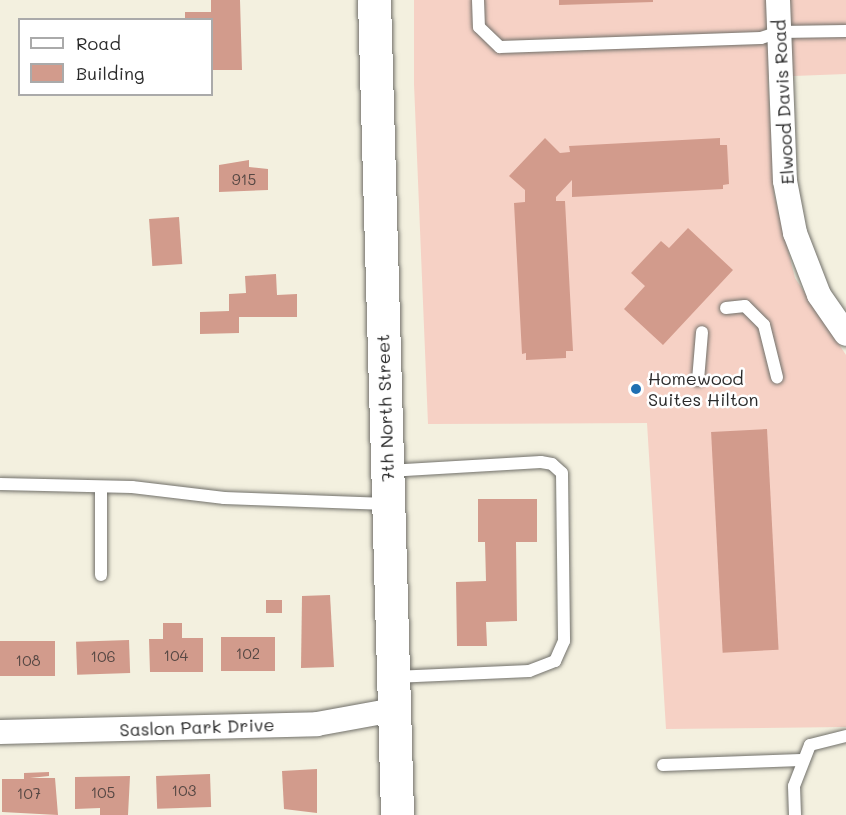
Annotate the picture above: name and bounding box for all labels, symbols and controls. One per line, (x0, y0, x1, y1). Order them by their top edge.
legend (18, 18, 213, 96)
street label: Elwood Davis Road (768, 19, 798, 185)
text: Road (76, 31, 121, 55)
text: Building (76, 61, 144, 85)
house number: 915 (232, 171, 256, 189)
street label: 7th North Street (372, 334, 398, 482)
place label: Homewood Suites Hilton (648, 368, 758, 410)
marker: Homewood Suites Hilton (629, 382, 643, 396)
house number: 102 (236, 645, 260, 663)
house number: 104 (164, 647, 188, 665)
house number: 106 (90, 648, 116, 666)
house number: 108 (15, 652, 41, 670)
street label: Saslon Park Drive (119, 713, 275, 741)
house number: 103 (172, 782, 196, 800)
house number: 105 (91, 784, 115, 802)
house number: 107 (17, 785, 41, 803)

